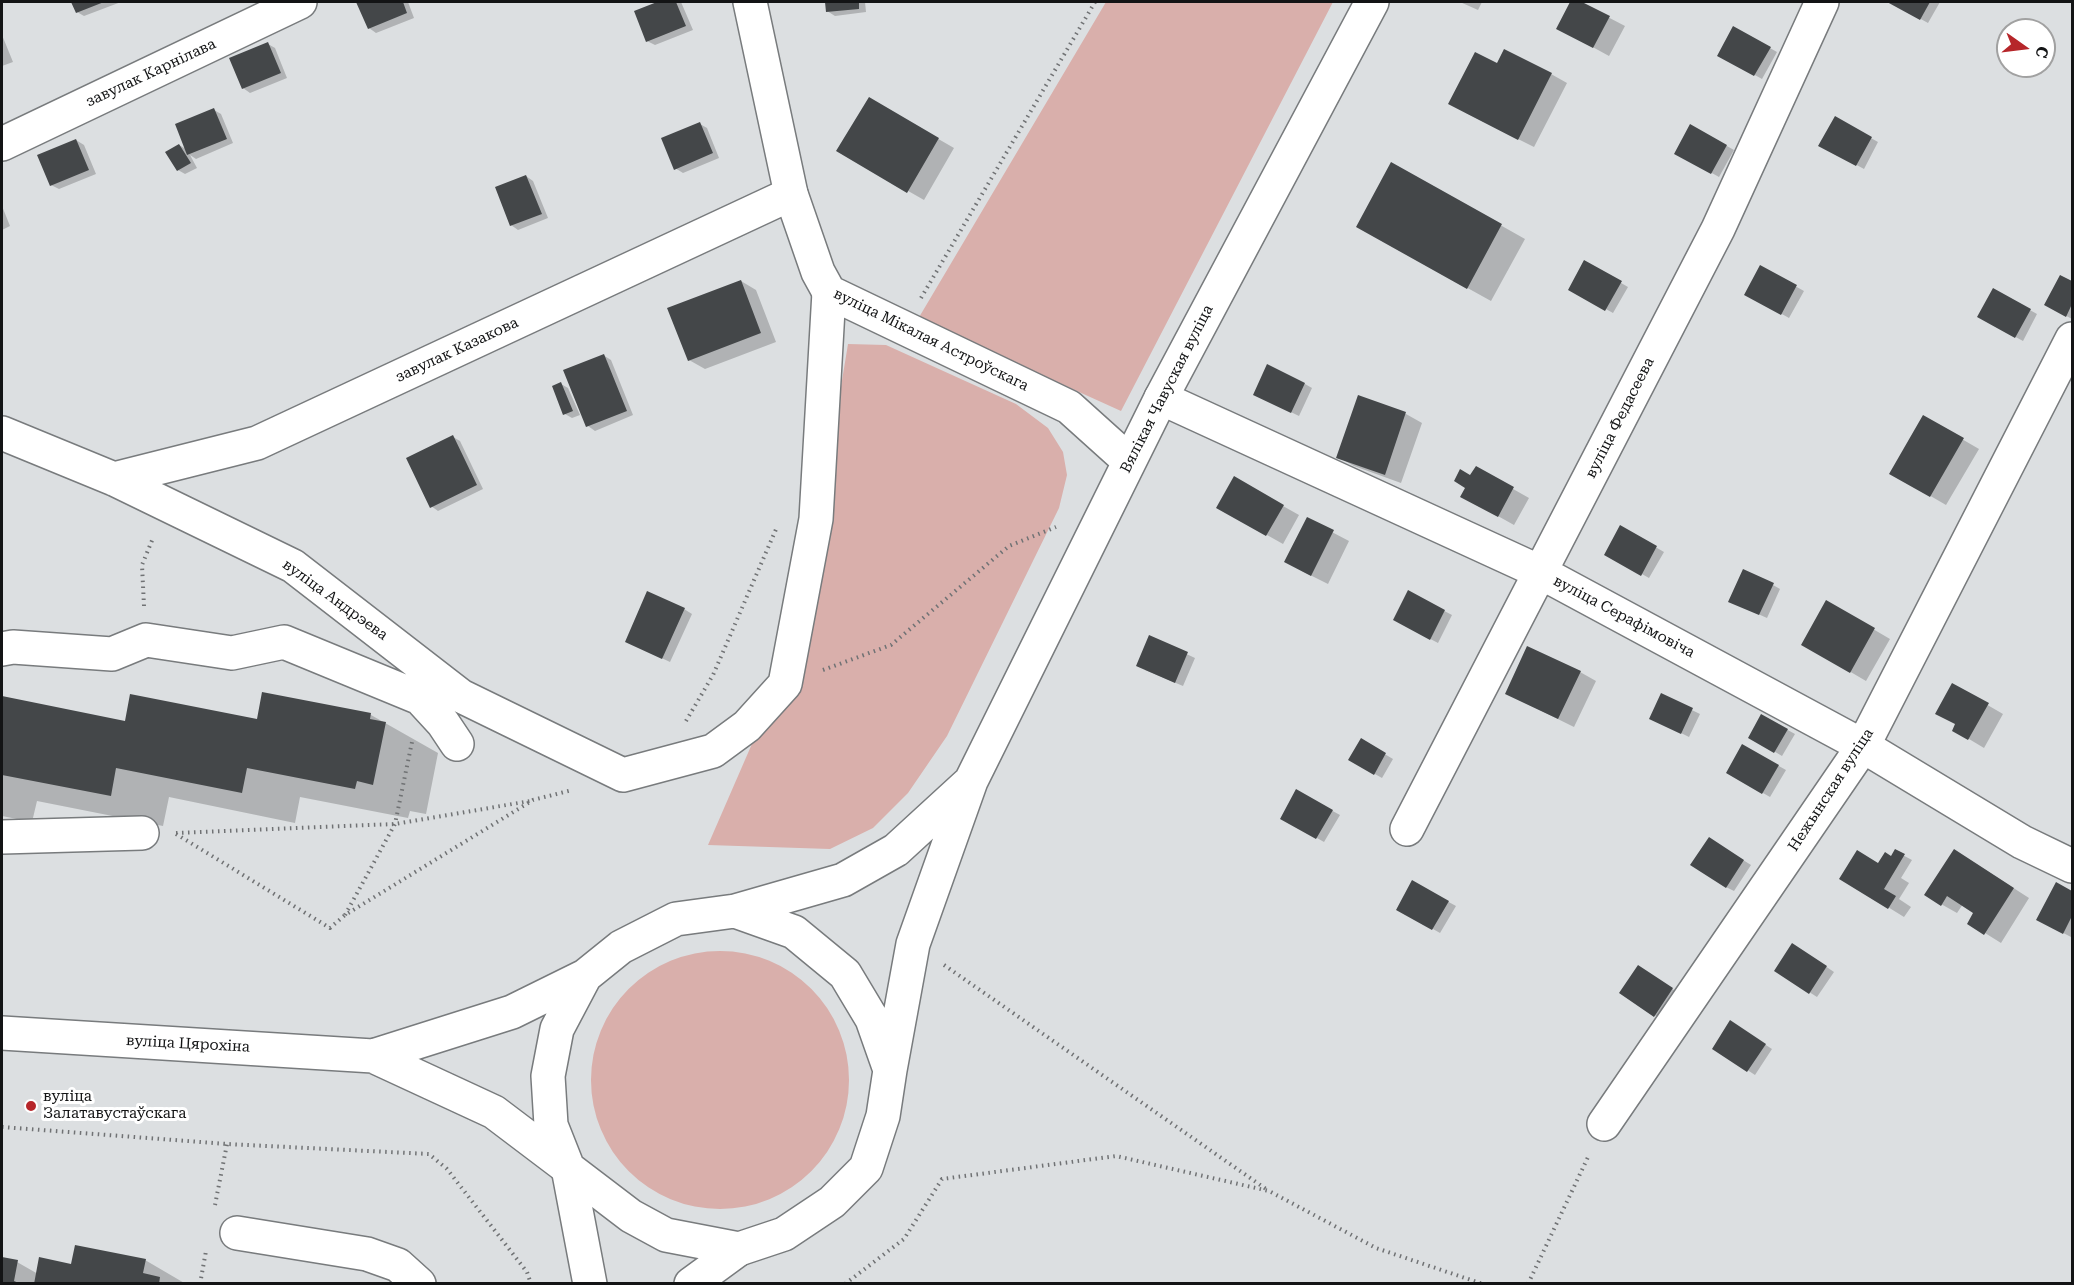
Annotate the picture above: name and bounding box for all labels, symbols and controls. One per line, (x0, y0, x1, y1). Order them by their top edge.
north arrow (1996, 18, 2056, 78)
street label: завулак Карнілава (83, 35, 219, 111)
text: С (2031, 44, 2053, 60)
street label: вуліца Мікалая Астроўскага (830, 285, 1032, 395)
street label: Вялікая Чавуская вуліца (1117, 302, 1217, 476)
street label: завулак Казакова (393, 314, 521, 386)
street label: вуліца Федасеева (1582, 355, 1658, 481)
street label: вуліца Андрэева (279, 556, 391, 644)
street label: вуліца Серафімовіча (1550, 572, 1698, 662)
street label: Нежынская вуліца (1784, 725, 1878, 855)
street label: вуліца Цярохіна (126, 1032, 250, 1056)
place label: вуліца Залатавустаўскага (43, 1088, 186, 1123)
marker: вуліца Залатавустаўскага (24, 1099, 38, 1113)

